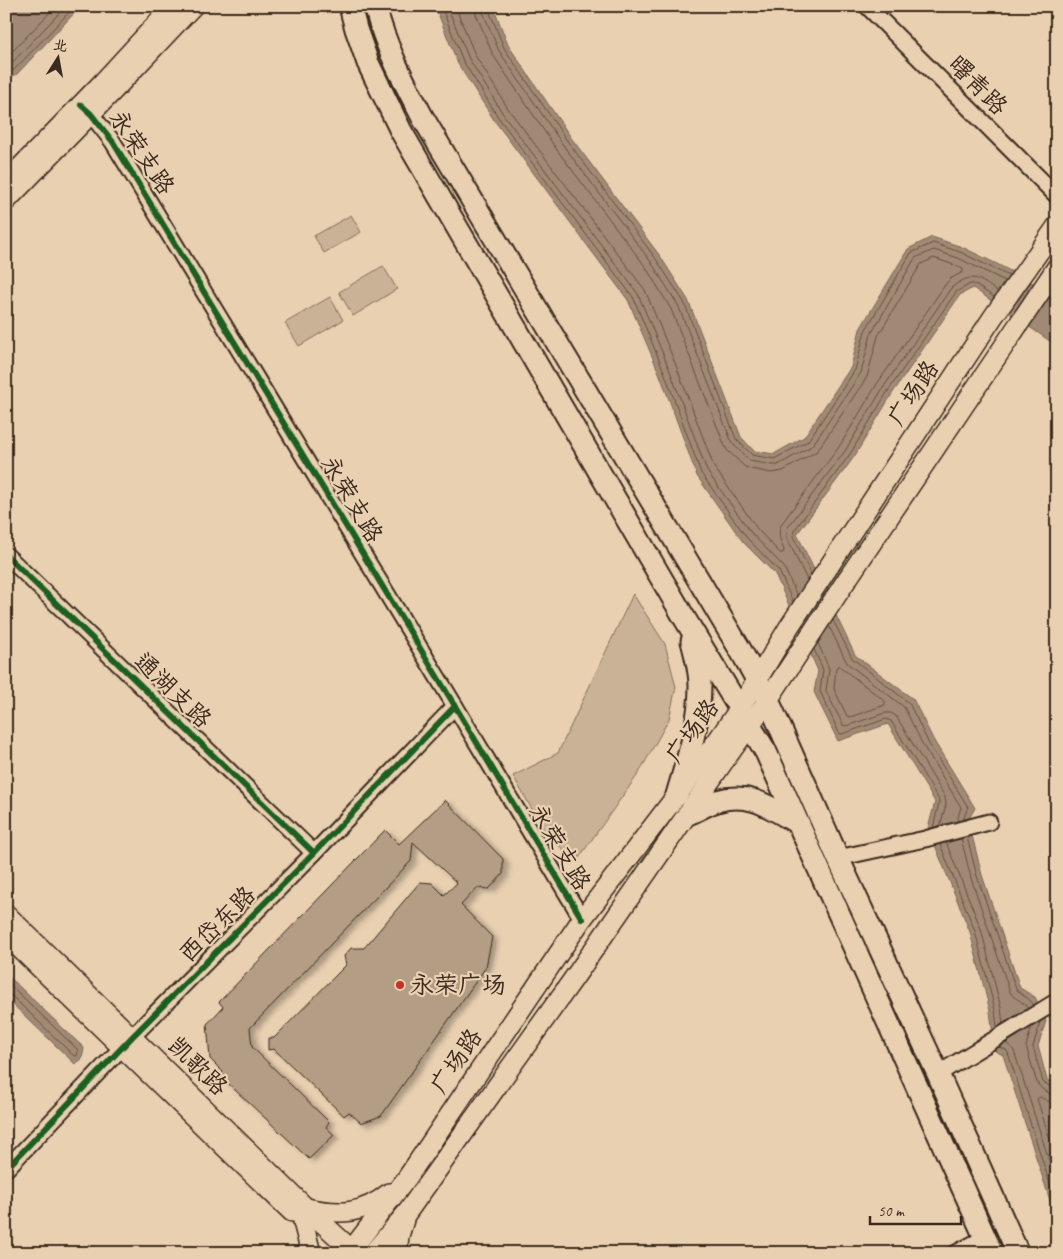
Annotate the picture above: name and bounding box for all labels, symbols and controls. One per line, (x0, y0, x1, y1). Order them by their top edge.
north arrow (32, 32, 82, 82)
text: 北 (52, 36, 69, 55)
street label: 曙青路 (942, 49, 1014, 121)
street label: 永荣支路 (103, 104, 181, 200)
street label: 广场路 (881, 355, 945, 431)
street label: 永荣支路 (314, 450, 390, 548)
street label: 通湖支路 (128, 646, 218, 734)
street label: 广场路 (659, 693, 725, 769)
street label: 永荣支路 (522, 798, 598, 896)
street label: 西岱东路 (172, 879, 262, 969)
place label: 永荣广场 (410, 970, 506, 1000)
marker: 永荣广场 (394, 979, 406, 991)
street label: 广场路 (423, 1023, 489, 1099)
street label: 凯歌路 (162, 1030, 234, 1102)
scale bar (870, 1194, 962, 1226)
text: 50 m (878, 1202, 905, 1221)

